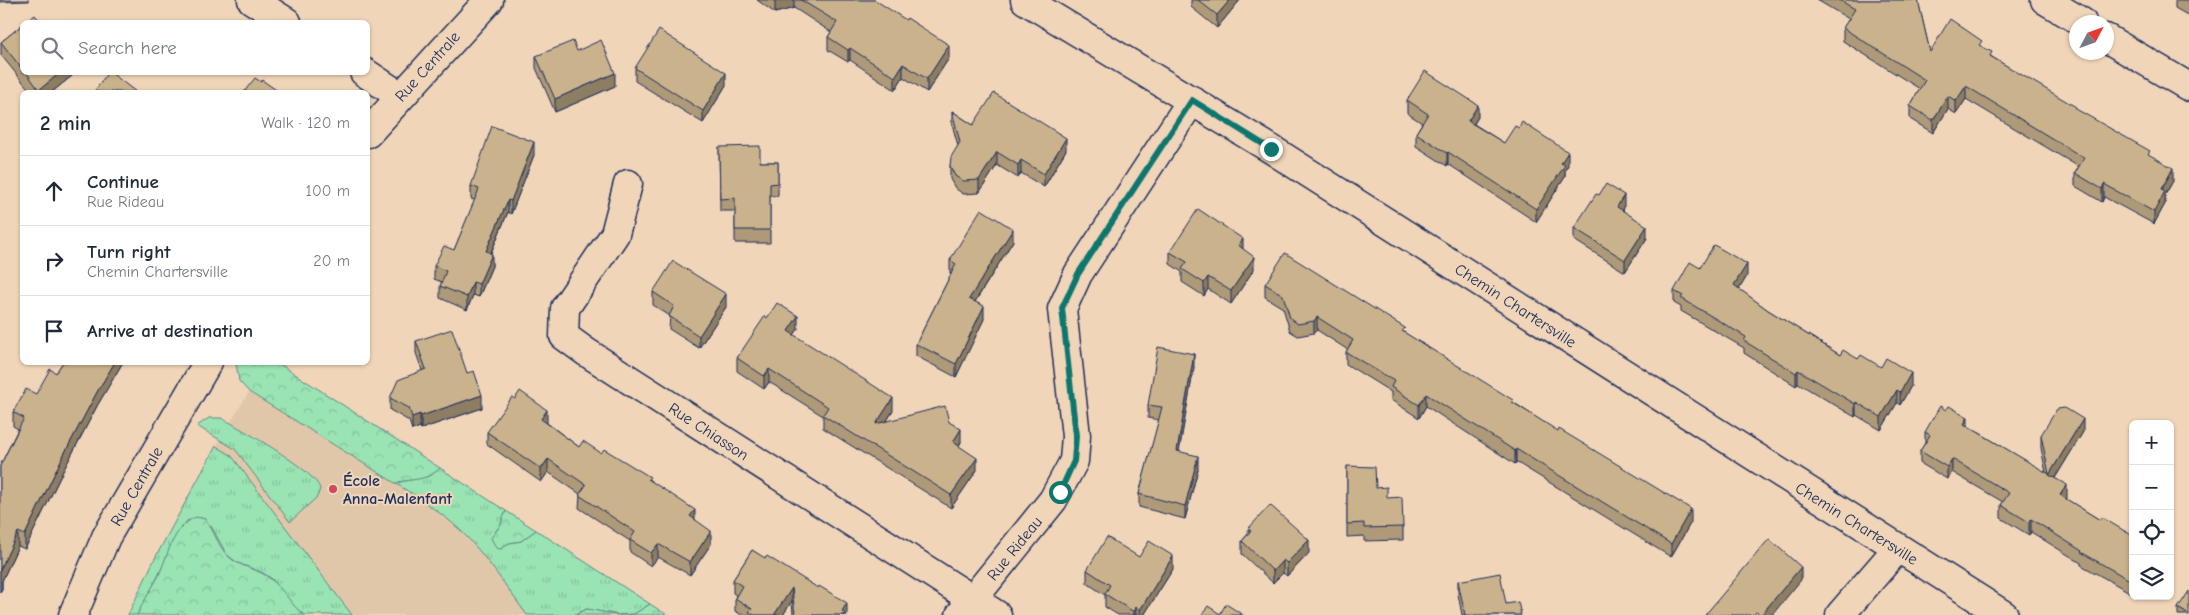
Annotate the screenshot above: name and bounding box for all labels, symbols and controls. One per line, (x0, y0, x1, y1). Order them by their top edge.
north arrow (2069, 15, 2114, 60)
search box (20, 20, 370, 75)
street label: Rue Centrale (392, 28, 464, 105)
icon: search (38, 34, 66, 62)
text: Search here (78, 37, 177, 59)
text: 2 min (40, 111, 91, 135)
text: Walk · 120 m (261, 114, 350, 132)
route end (1260, 138, 1283, 161)
text: Continue (87, 171, 159, 193)
icon: ahead (40, 177, 68, 205)
text: 100 m (306, 182, 350, 200)
text: Rue Rideau (87, 193, 164, 211)
text: Turn right (87, 241, 171, 263)
icon: right (40, 247, 68, 275)
text: 20 m (313, 252, 350, 270)
street label: Chemin Chartersville (1451, 260, 1579, 352)
text: Chemin Chartersville (87, 263, 228, 281)
icon: arrive (40, 317, 68, 345)
text: Arrive at destination (87, 320, 253, 342)
street label: Rue Chiasson (665, 399, 752, 464)
map controls (2129, 420, 2174, 600)
button: + (2129, 420, 2174, 465)
street label: Rue Centrale (107, 444, 167, 529)
button: − (2129, 465, 2174, 510)
place label: École Anna-Malenfant (343, 471, 453, 508)
street label: Chemin Chartersville (1792, 479, 1921, 569)
route start (1049, 481, 1072, 504)
marker: École Anna-Malenfant (327, 483, 339, 495)
button: locate (2129, 510, 2174, 555)
street label: Rue Rideau (983, 513, 1046, 584)
button: layers (2129, 555, 2174, 600)

